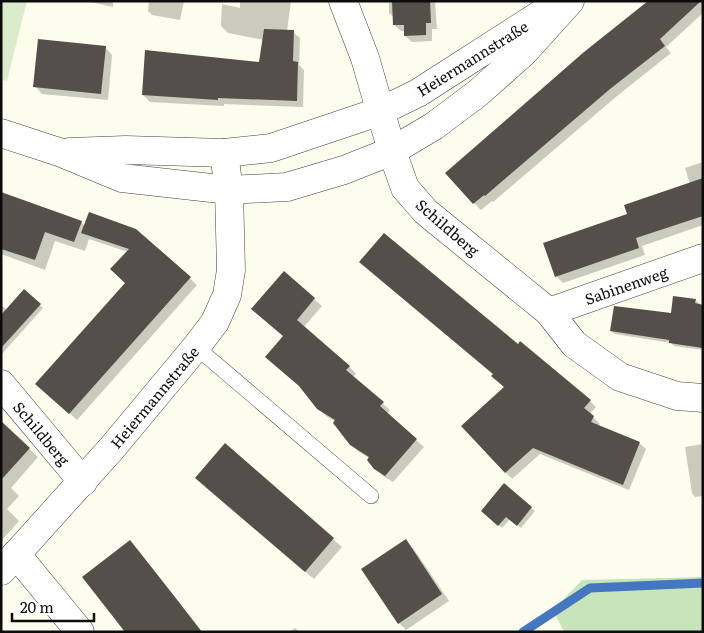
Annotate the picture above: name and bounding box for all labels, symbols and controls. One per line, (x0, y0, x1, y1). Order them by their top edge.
street label: Heiermannstraße (412, 14, 532, 102)
street label: Schildberg (411, 193, 485, 262)
street label: Sabinenweg (581, 260, 671, 310)
street label: Heiermannstraße (104, 341, 204, 453)
street label: Schildberg (8, 396, 76, 471)
scale bar (12, 590, 95, 622)
text: 20 m (20, 595, 54, 618)

